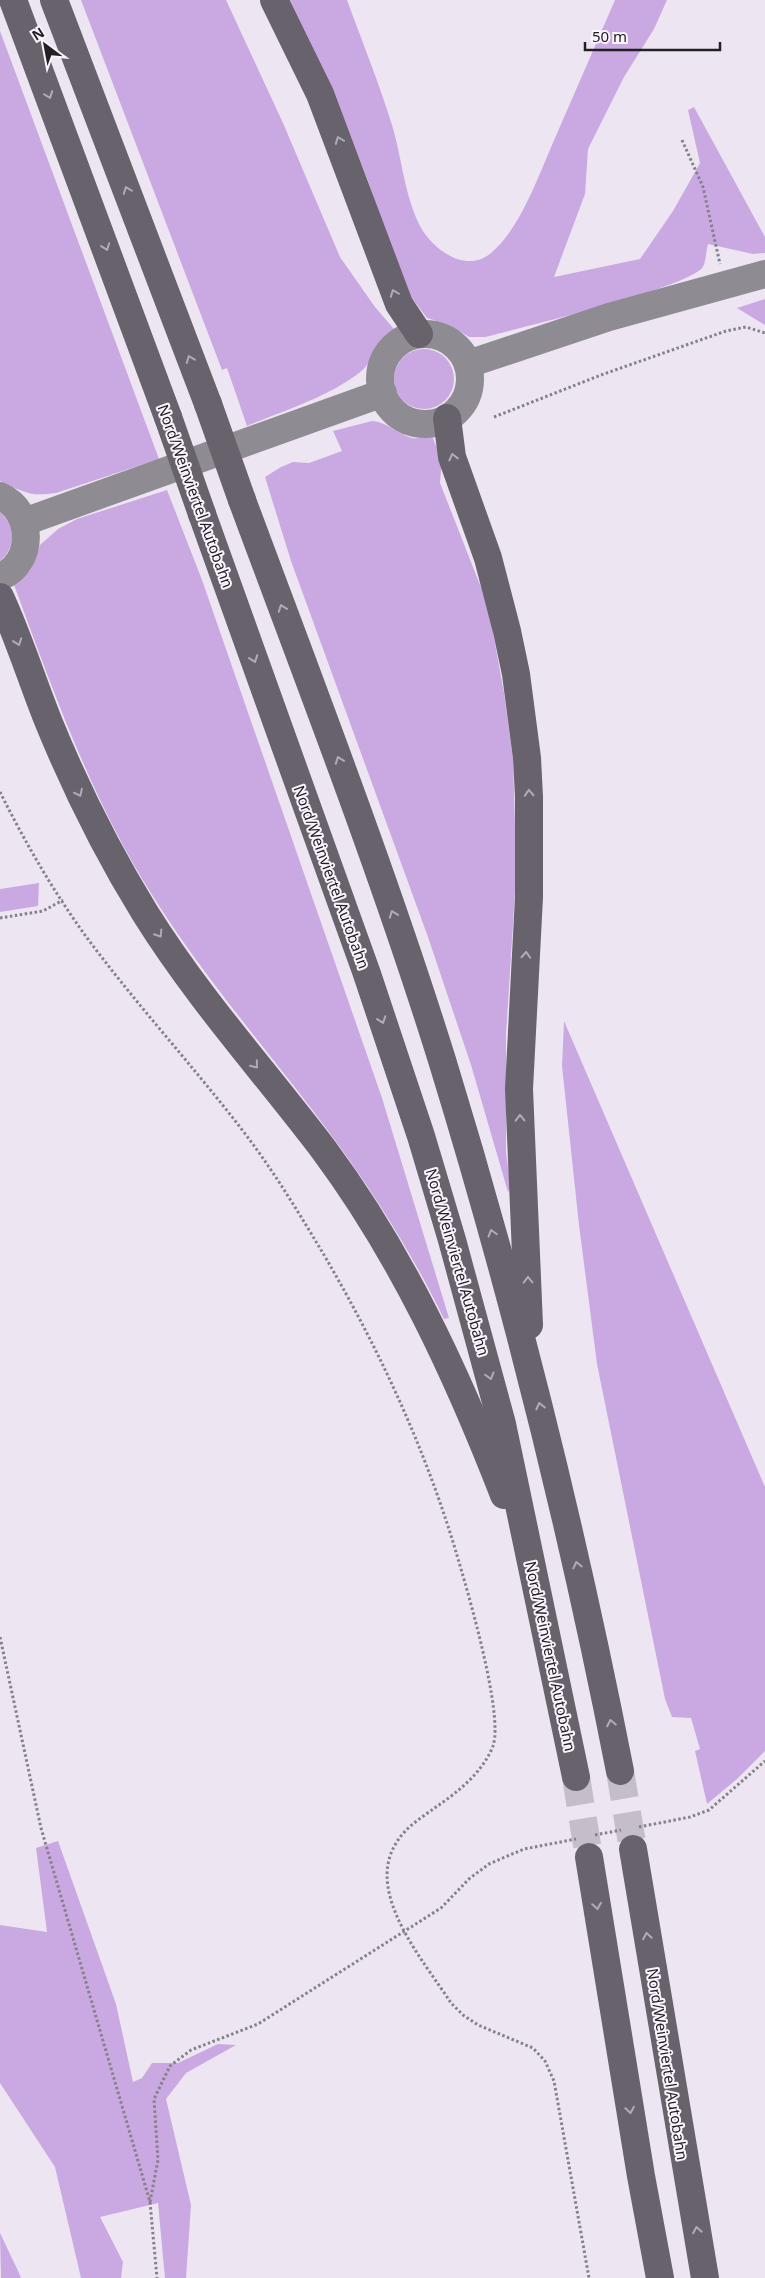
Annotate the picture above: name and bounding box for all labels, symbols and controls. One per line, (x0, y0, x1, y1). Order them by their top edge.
north arrow (20, 20, 70, 70)
scale bar (585, 20, 720, 52)
text: N (28, 22, 48, 45)
text: 50 m (592, 26, 627, 46)
one-way arrow (43, 90, 53, 98)
one-way arrow (335, 136, 345, 145)
one-way arrow (123, 187, 133, 195)
one-way arrow (100, 242, 110, 251)
one-way arrow (390, 289, 400, 297)
one-way arrow (186, 355, 196, 364)
street label: Nord/Weinviertel Autobahn (153, 402, 239, 590)
one-way arrow (448, 452, 459, 461)
one-way arrow (278, 604, 288, 613)
one-way arrow (12, 637, 22, 646)
one-way arrow (248, 654, 258, 662)
one-way arrow (335, 757, 345, 765)
street label: Nord/Weinviertel Autobahn (289, 783, 375, 971)
one-way arrow (73, 787, 83, 796)
one-way arrow (523, 789, 534, 797)
one-way arrow (389, 910, 399, 918)
one-way arrow (153, 928, 162, 938)
one-way arrow (520, 951, 531, 959)
one-way arrow (377, 1015, 387, 1024)
one-way arrow (250, 1059, 258, 1068)
one-way arrow (515, 1113, 525, 1121)
street label: Nord/Weinviertel Autobahn (422, 1166, 494, 1358)
one-way arrow (488, 1229, 498, 1237)
one-way arrow (523, 1276, 533, 1284)
one-way arrow (484, 1372, 495, 1381)
one-way arrow (535, 1402, 546, 1411)
street label: Nord/Weinviertel Autobahn (521, 1559, 581, 1753)
one-way arrow (572, 1560, 583, 1569)
one-way arrow (606, 1719, 617, 1728)
one-way arrow (591, 1901, 601, 1910)
one-way arrow (643, 1932, 653, 1941)
street label: Nord/Weinviertel Autobahn (643, 1967, 693, 2161)
one-way arrow (624, 2105, 634, 2114)
one-way arrow (692, 2226, 702, 2234)

